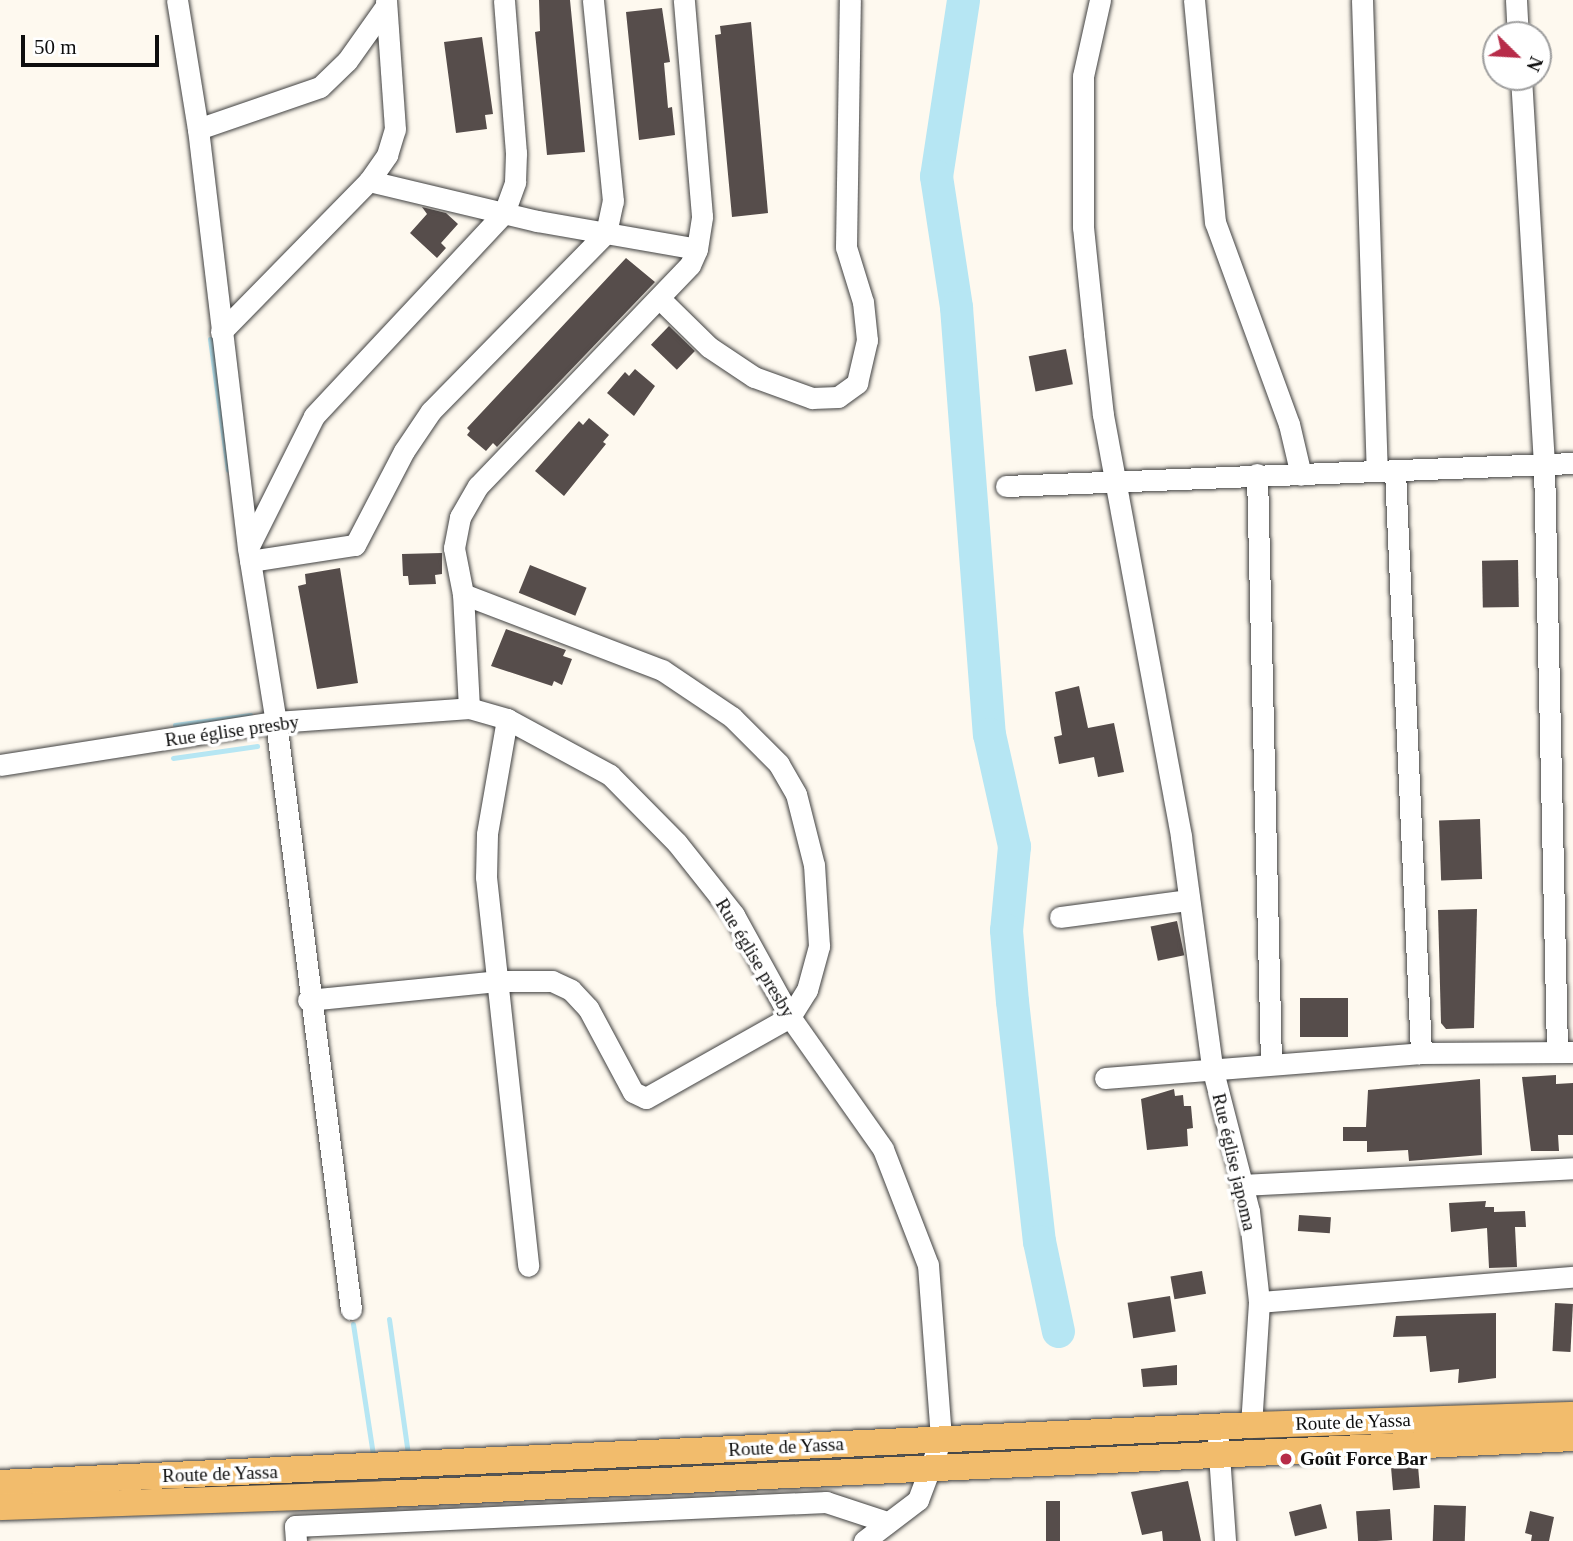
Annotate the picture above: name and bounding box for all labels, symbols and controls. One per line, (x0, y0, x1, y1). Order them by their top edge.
scale bar (24, 21, 163, 65)
north arrow (1482, 21, 1552, 91)
text: 50 m (34, 35, 77, 59)
text: N (1522, 53, 1547, 74)
street label: Rue église presby (164, 710, 300, 752)
street label: Rue église presby (710, 894, 800, 1022)
street label: Rue église japoma (1207, 1091, 1261, 1233)
street label: Route de Yassa (1294, 1409, 1412, 1435)
street label: Route de Yassa (727, 1433, 845, 1461)
place label: Goût Force Bar (1300, 1448, 1427, 1470)
marker: Goût Force Bar (1278, 1451, 1294, 1467)
street label: Route de Yassa (161, 1461, 279, 1487)

